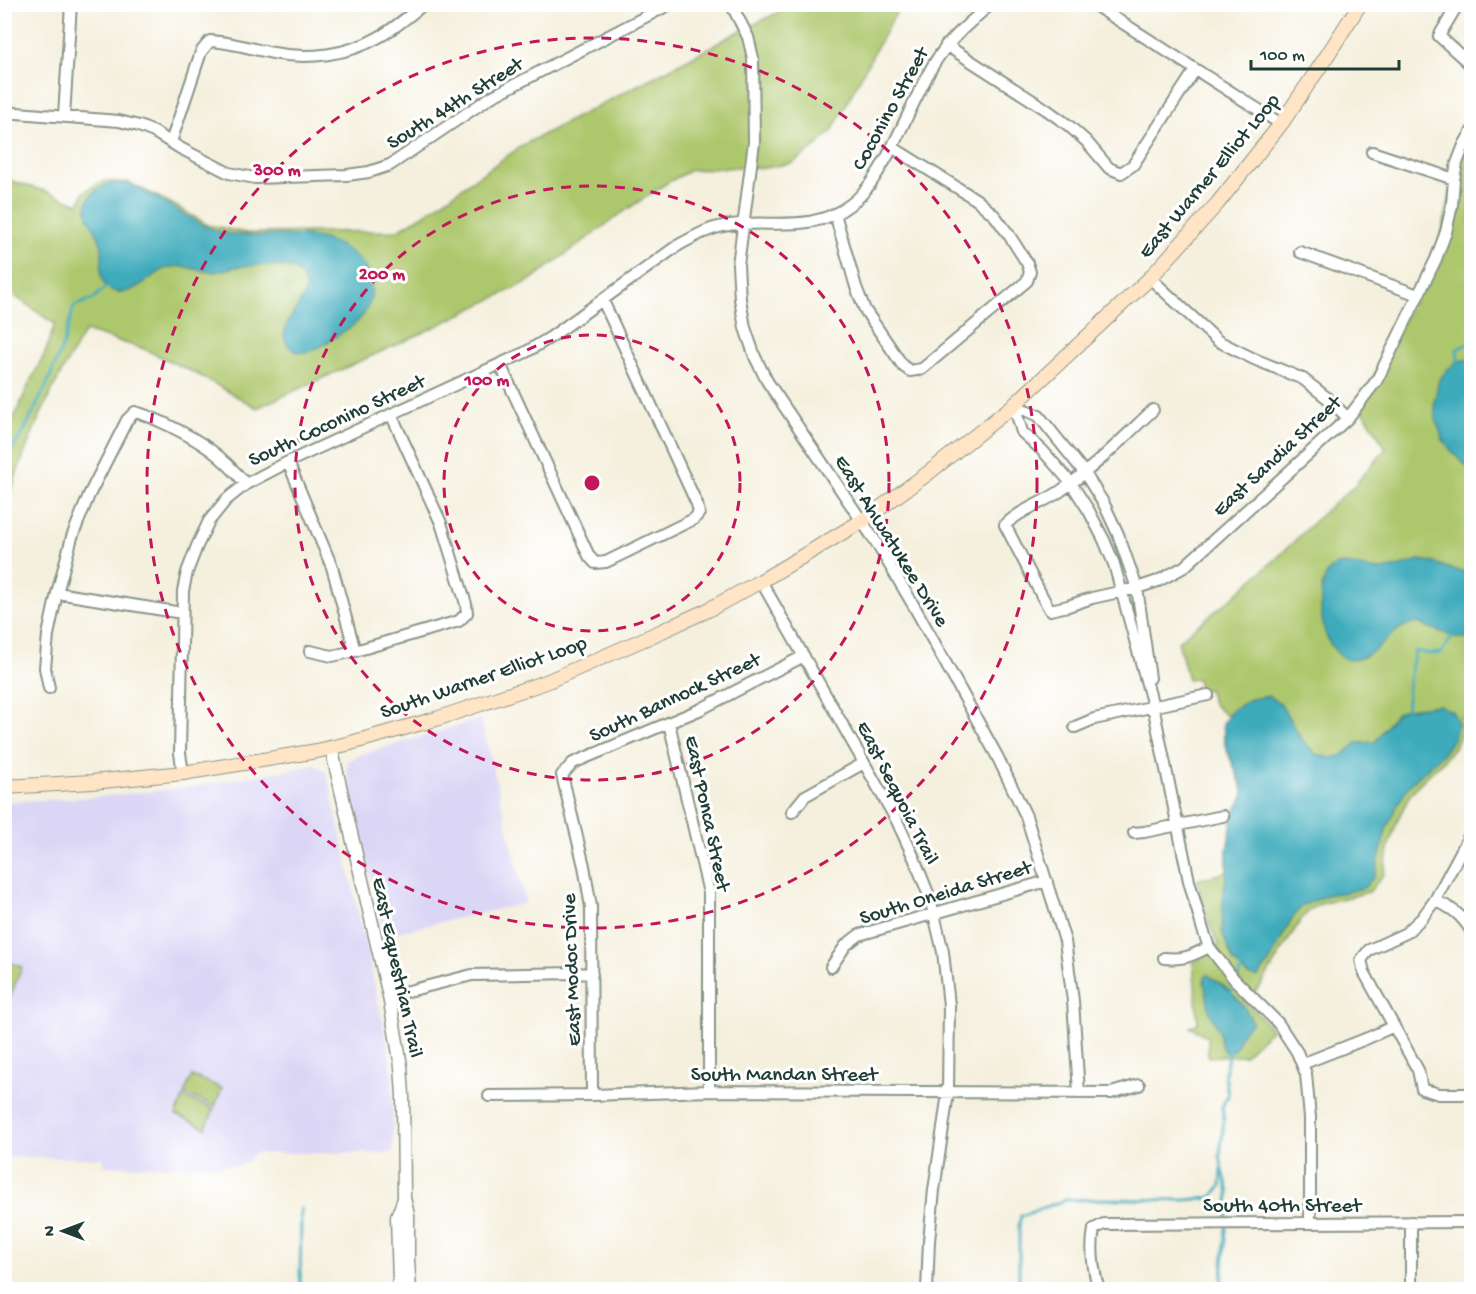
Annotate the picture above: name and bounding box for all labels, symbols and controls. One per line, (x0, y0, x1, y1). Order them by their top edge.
scale bar (1251, 33, 1400, 71)
street label: Coconino Street (848, 42, 937, 176)
text: 100 m (1259, 46, 1305, 67)
street label: South 44th Street (383, 52, 531, 157)
street label: East Warner Elliot Loop (1134, 89, 1287, 265)
text: 300 m (253, 161, 301, 182)
text: 200 m (359, 265, 405, 286)
street label: South Coconino Street (245, 369, 432, 474)
text: 100 m (464, 371, 510, 392)
street label: East Sandia Street (1209, 390, 1350, 524)
street label: East Ahwatukee Drive (827, 451, 954, 633)
centre of rings (582, 473, 602, 493)
street label: South Warner Elliot Loop (378, 632, 591, 726)
street label: South Bannock Street (586, 648, 767, 750)
street label: East Sequoia Trail (849, 718, 943, 869)
street label: East Ponca Street (677, 734, 735, 896)
street label: South Oneida Street (857, 856, 1037, 932)
street label: East Equestrian Trail (364, 875, 427, 1060)
street label: East Modoc Drive (558, 892, 589, 1047)
street label: South Mandan Street (691, 1064, 880, 1089)
street label: South 40th Street (1203, 1195, 1363, 1220)
north arrow (33, 1201, 93, 1261)
text: N (42, 1225, 61, 1236)

